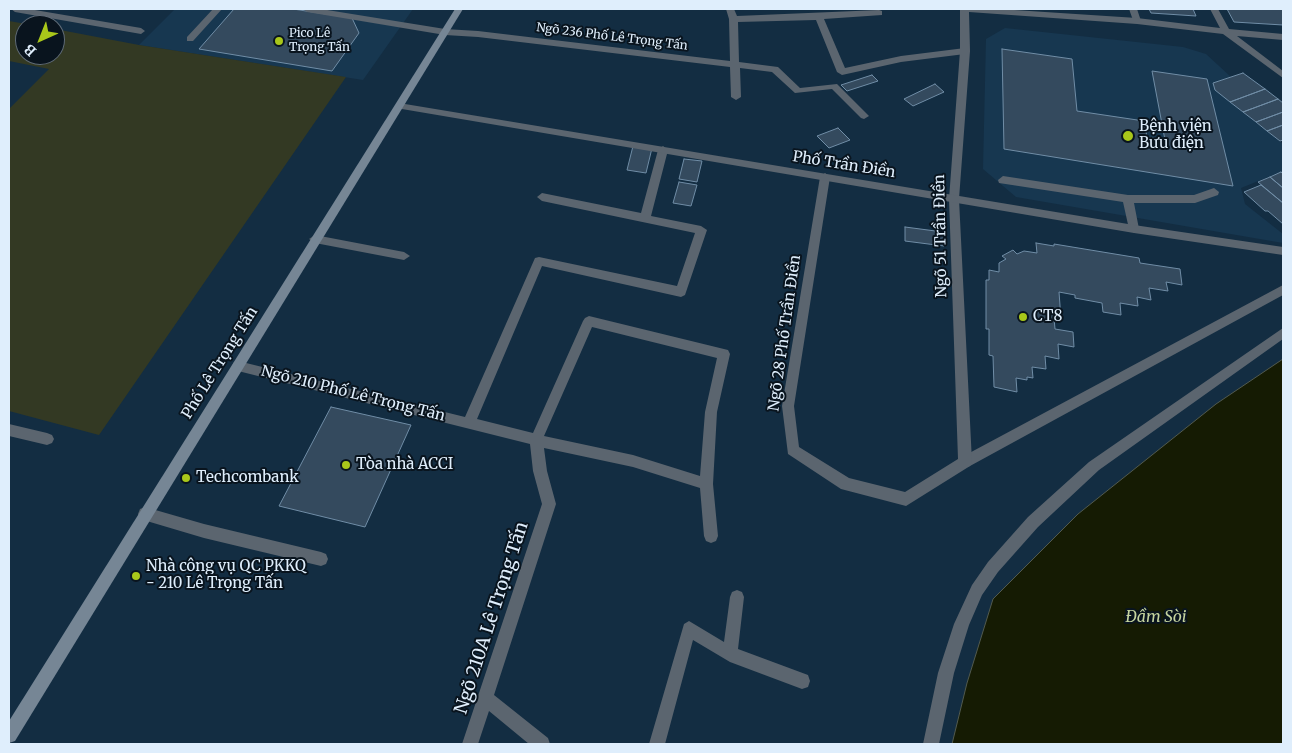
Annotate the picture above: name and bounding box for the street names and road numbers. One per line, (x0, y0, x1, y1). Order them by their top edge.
street label: Ngõ 236 Phố Lê Trọng Tấn (535, 21, 689, 53)
street label: Phố Trần Điền (791, 148, 897, 182)
street label: Ngõ 51 Trần Điền (931, 174, 951, 298)
street label: Ngõ 28 Phố Trần Điền (765, 254, 805, 412)
street label: Phố Lê Trọng Tấn (178, 304, 262, 422)
street label: Ngõ 210 Phố Lê Trọng Tấn (259, 362, 447, 426)
street label: Ngõ 210A Lê Trọng Tấn (451, 519, 533, 717)

